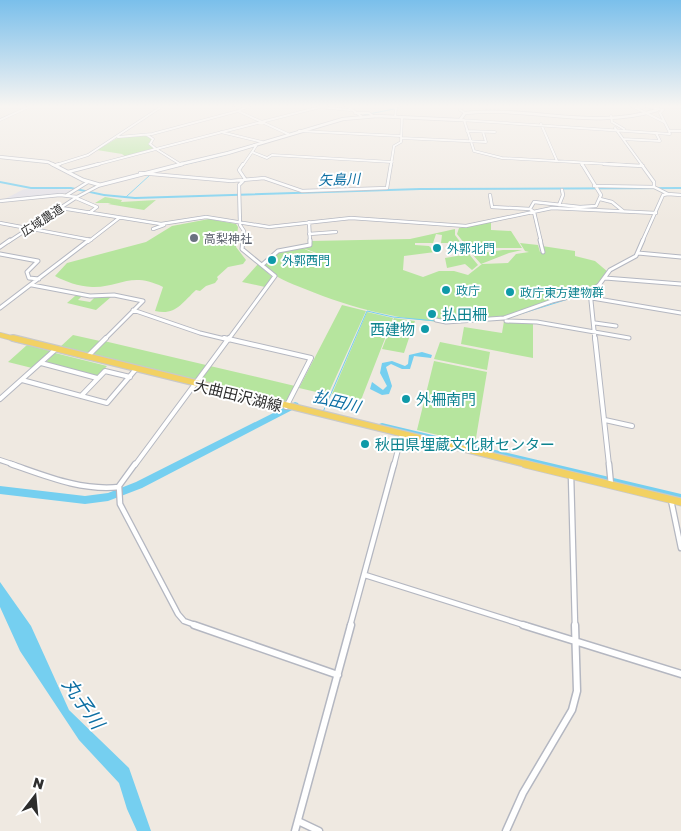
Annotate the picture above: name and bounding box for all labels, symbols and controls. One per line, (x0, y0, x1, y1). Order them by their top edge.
water label: 矢島川 (318, 170, 362, 188)
street label: 広域農道 (18, 201, 66, 239)
place label: 高梨神社 (204, 231, 252, 246)
marker: 高梨神社 (188, 232, 200, 244)
place label: 外郭北門 (447, 241, 495, 256)
marker: 外郭北門 (431, 242, 443, 254)
place label: 外郭西門 (282, 253, 330, 268)
marker: 外郭西門 (266, 254, 278, 266)
place label: 政庁 (456, 283, 480, 298)
marker: 政庁 (440, 284, 452, 296)
place label: 政庁東方建物群 (520, 285, 604, 300)
marker: 政庁東方建物群 (504, 286, 516, 298)
place label: 払田柵 (442, 305, 487, 323)
marker: 払田柵 (426, 308, 438, 320)
place label: 西建物 (370, 320, 415, 338)
marker: 西建物 (419, 323, 431, 335)
street label: 大曲田沢湖線 (192, 375, 284, 415)
water label: 払田川 (311, 385, 365, 417)
place label: 外柵南門 (416, 390, 476, 408)
marker: 外柵南門 (400, 393, 412, 405)
place label: 秋田県埋蔵文化財センター (375, 435, 555, 453)
marker: 秋田県埋蔵文化財センター (359, 438, 371, 450)
water label: 丸子川 (58, 673, 111, 735)
north arrow (10, 771, 60, 821)
text: N (31, 773, 46, 793)

